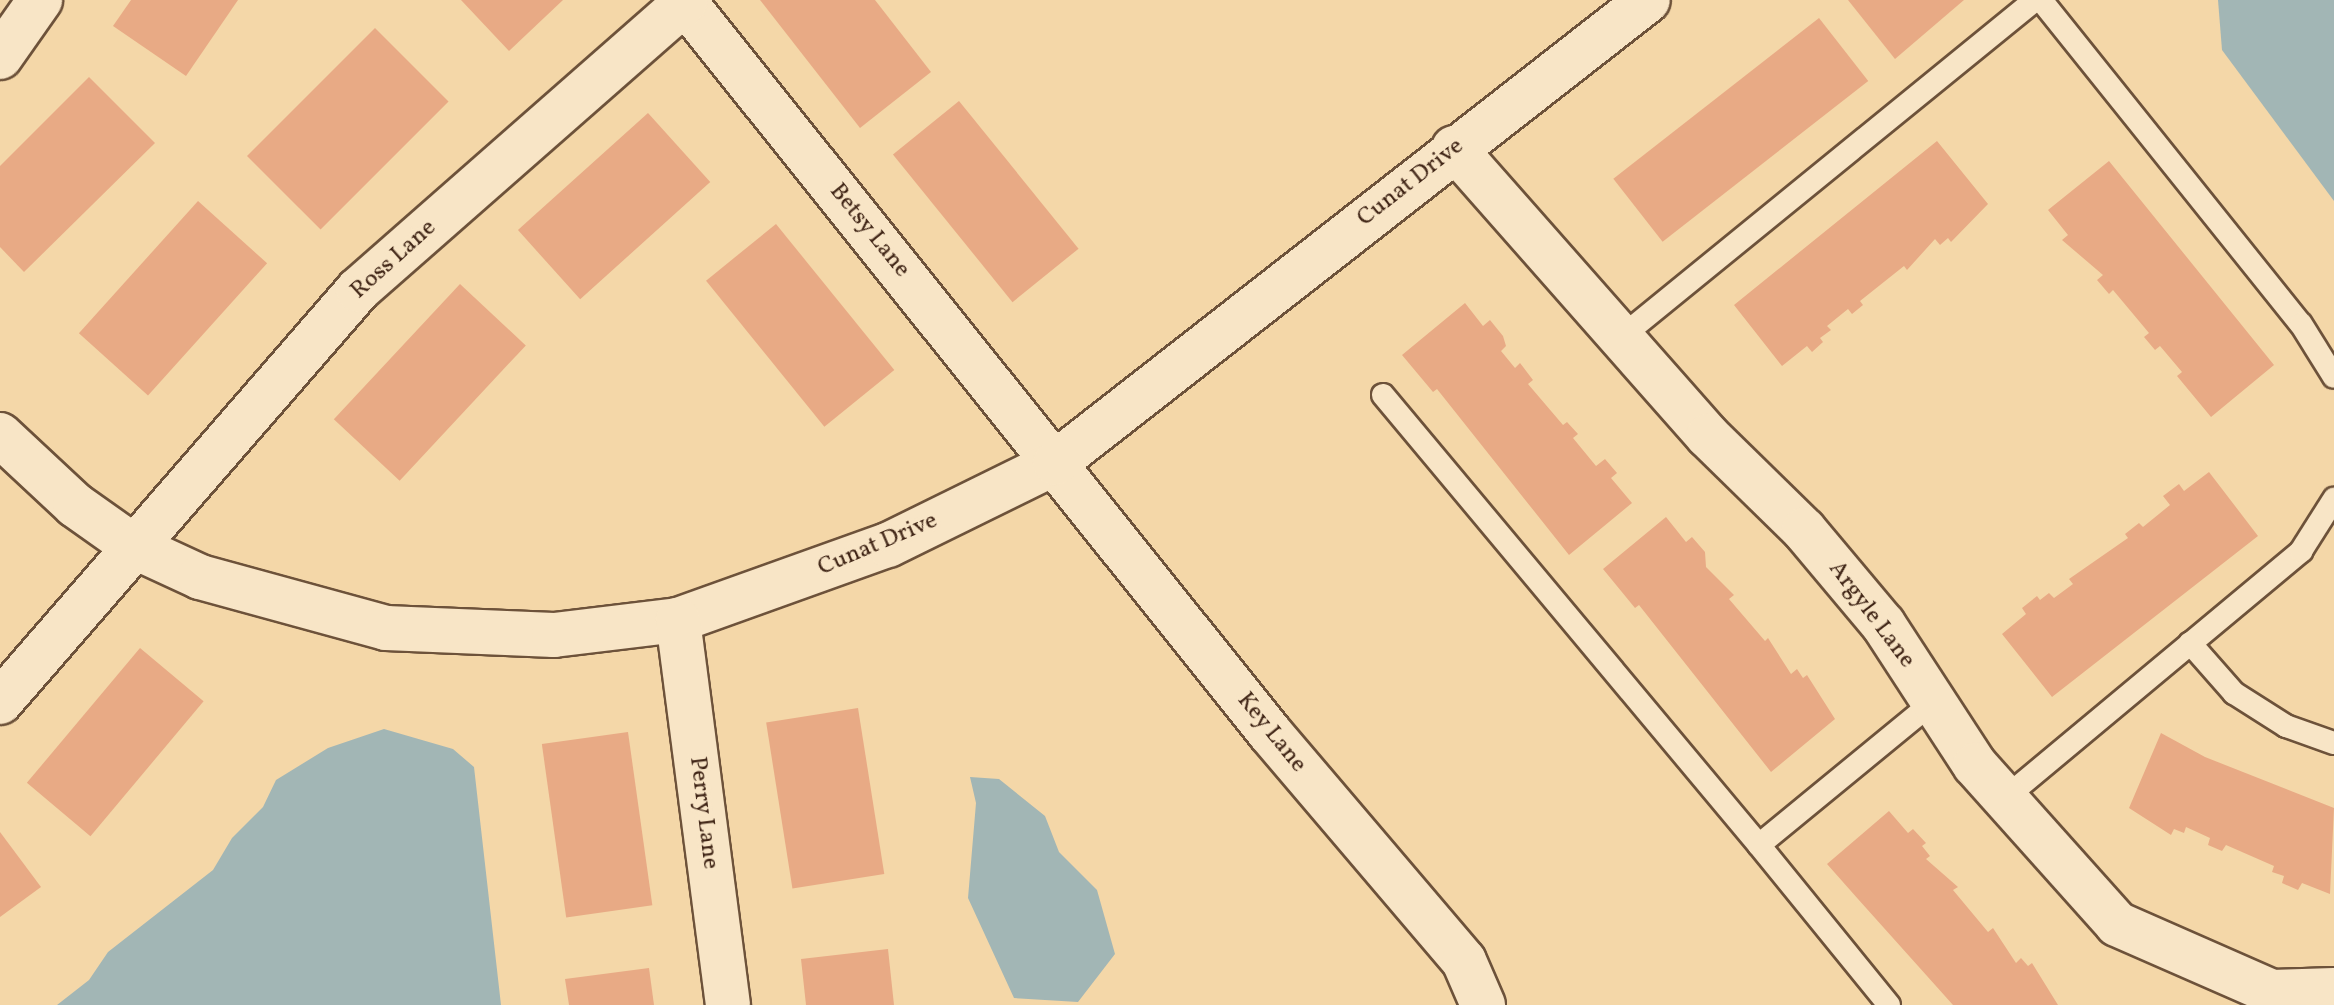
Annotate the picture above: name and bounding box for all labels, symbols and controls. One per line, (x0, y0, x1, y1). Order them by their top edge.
street label: Cunat Drive (1352, 133, 1470, 233)
street label: Betsy Lane (822, 178, 916, 284)
street label: Ross Lane (345, 214, 443, 306)
street label: Cunat Drive (814, 507, 942, 583)
street label: Argyle Lane (1821, 556, 1921, 674)
street label: Key Lane (1230, 687, 1312, 779)
street label: Perry Lane (682, 755, 724, 871)

